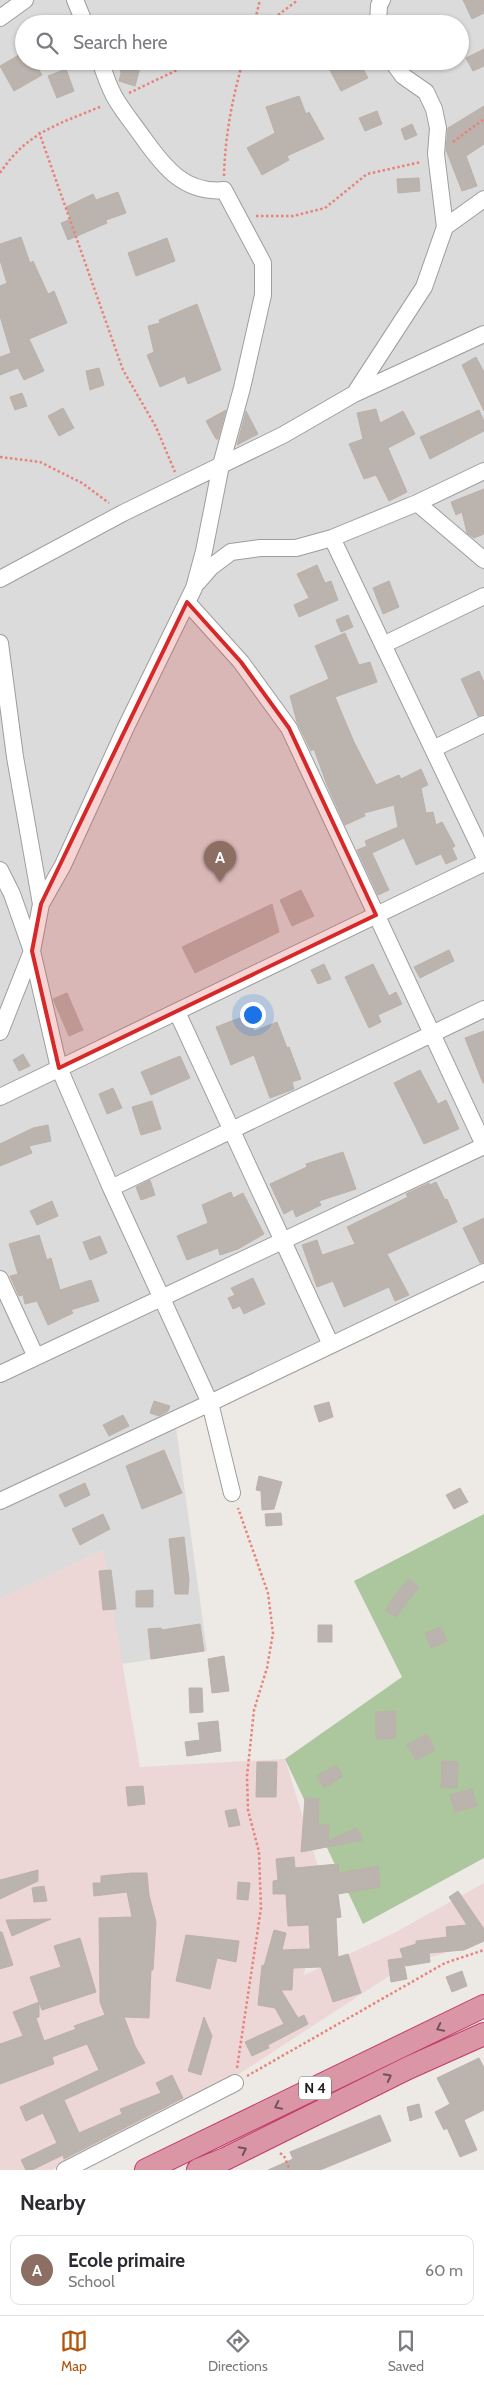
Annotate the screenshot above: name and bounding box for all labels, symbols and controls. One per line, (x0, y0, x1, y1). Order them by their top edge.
search box (15, 15, 469, 70)
icon: search (33, 29, 61, 57)
text: Search here (73, 31, 167, 54)
pin: A (204, 841, 236, 882)
your location (240, 1002, 266, 1028)
one-way arrow (436, 2021, 445, 2032)
one-way arrow (383, 2073, 392, 2084)
road number: N 4 (299, 2076, 331, 2100)
one-way arrow (274, 2100, 283, 2110)
one-way arrow (238, 2146, 247, 2156)
text: Nearby (20, 2190, 86, 2215)
text: Ecole primaire (68, 2249, 185, 2272)
text: A (32, 2261, 42, 2280)
text: 60 m (425, 2261, 463, 2280)
text: School (68, 2272, 115, 2291)
tab: Map (60, 2327, 88, 2375)
tab: Directions (208, 2327, 268, 2375)
tab: Saved (388, 2327, 424, 2375)

